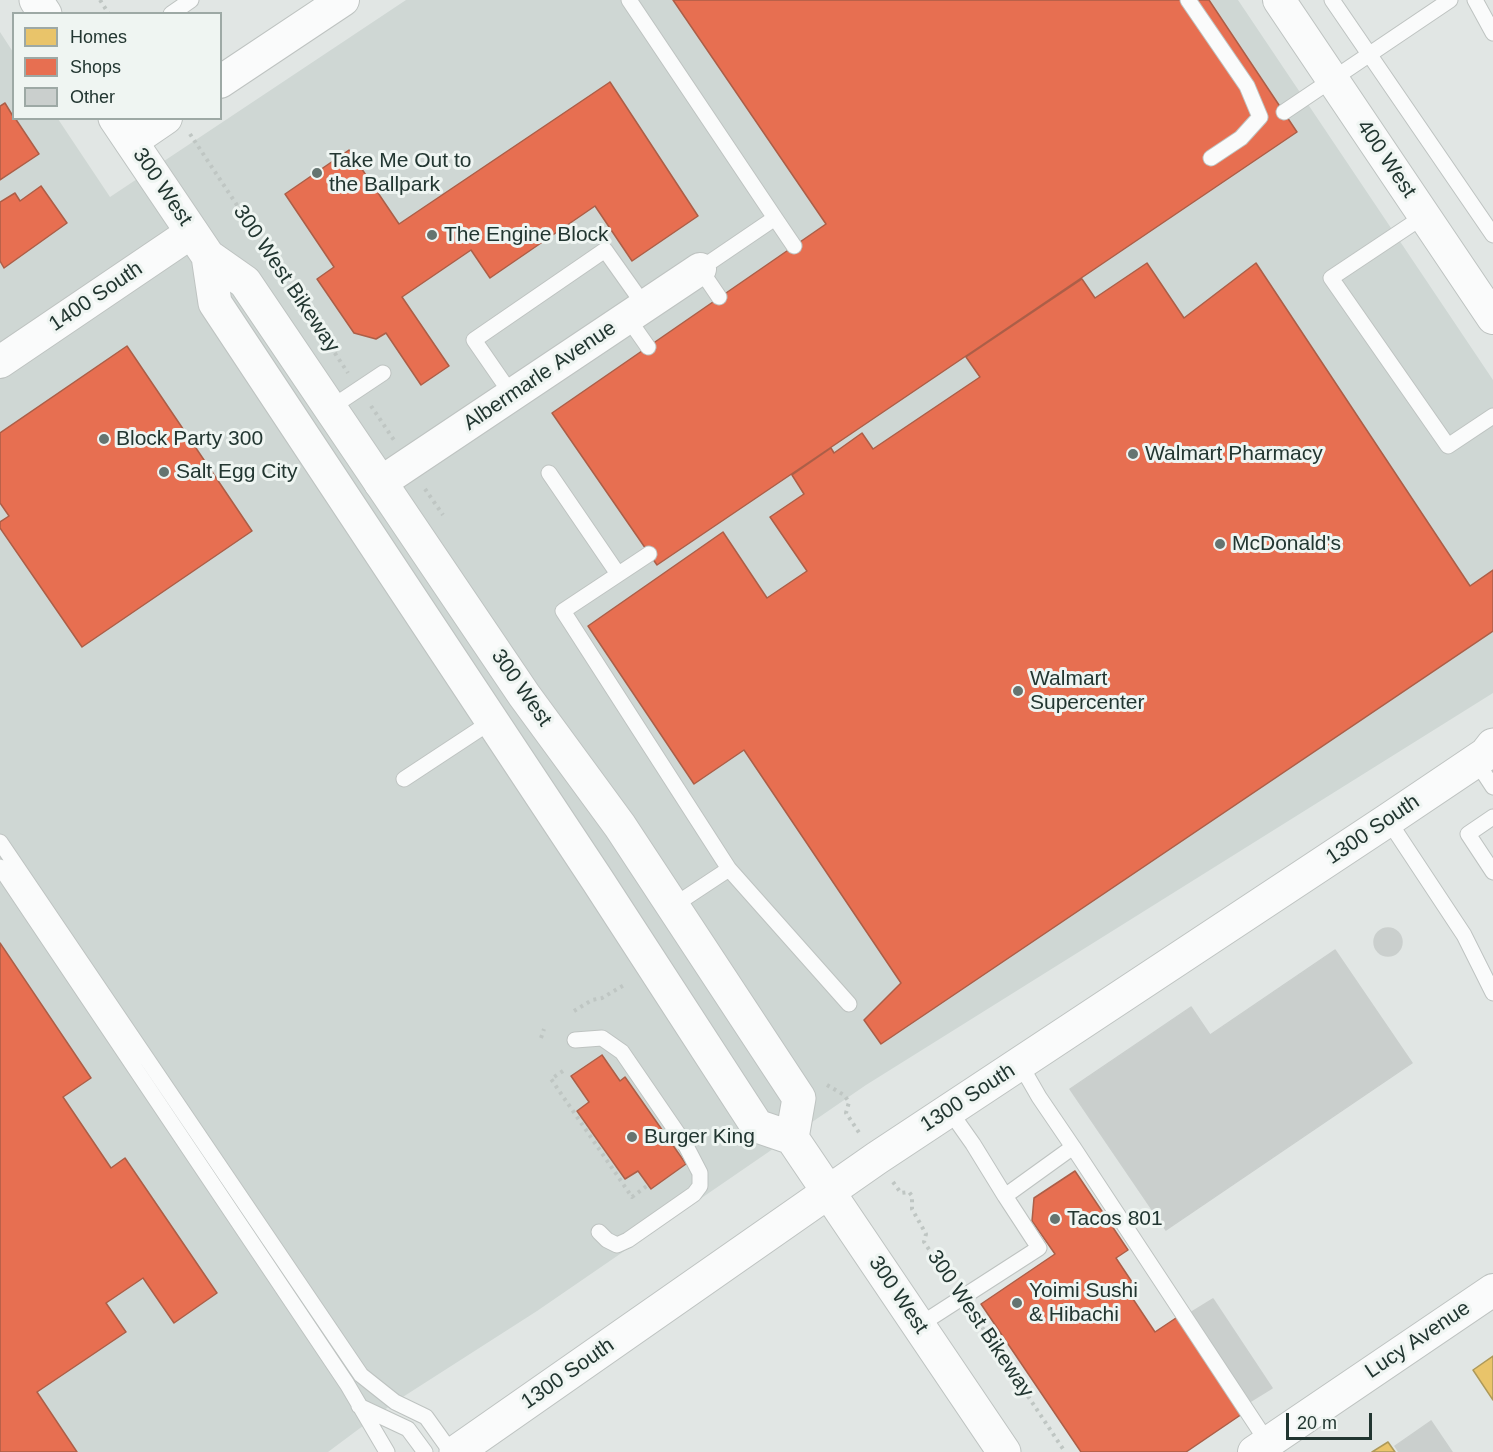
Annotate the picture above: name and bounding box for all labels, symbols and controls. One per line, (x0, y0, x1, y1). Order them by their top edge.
legend (12, 12, 222, 120)
text: Homes (70, 27, 127, 47)
text: Shops (70, 57, 121, 77)
text: Other (70, 87, 115, 107)
street label: 400 West (1351, 115, 1421, 203)
street label: 300 West (127, 143, 197, 231)
place label: Take Me Out to the Ballpark (329, 148, 471, 198)
marker: Take Me Out to the Ballpark (310, 166, 324, 180)
street label: 300 West Bikeway (227, 201, 345, 357)
place label: The Engine Block (444, 222, 609, 248)
marker: The Engine Block (425, 228, 439, 242)
street label: 1400 South (44, 257, 148, 337)
street label: Albermarle Avenue (459, 316, 621, 436)
place label: Block Party 300 (116, 426, 263, 452)
marker: Block Party 300 (97, 432, 111, 446)
place label: Walmart Pharmacy (1145, 441, 1323, 467)
marker: Walmart Pharmacy (1126, 447, 1140, 461)
place label: Salt Egg City (176, 459, 297, 485)
marker: Salt Egg City (157, 465, 171, 479)
place label: McDonald's (1232, 531, 1341, 557)
marker: McDonald's (1213, 537, 1227, 551)
street label: 300 West (485, 645, 557, 731)
place label: Walmart Supercenter (1030, 666, 1144, 716)
marker: Walmart Supercenter (1011, 684, 1025, 698)
street label: 1300 South (1321, 790, 1425, 870)
street label: 1300 South (916, 1058, 1020, 1138)
place label: Burger King (644, 1124, 755, 1150)
marker: Burger King (625, 1130, 639, 1144)
place label: Tacos 801 (1067, 1206, 1163, 1232)
marker: Tacos 801 (1048, 1212, 1062, 1226)
street label: 300 West Bikeway (921, 1246, 1039, 1402)
street label: 300 West (863, 1251, 933, 1339)
place label: Yoimi Sushi & Hibachi (1029, 1278, 1138, 1328)
marker: Yoimi Sushi & Hibachi (1010, 1296, 1024, 1310)
street label: Lucy Avenue (1361, 1296, 1475, 1384)
street label: 1300 South (517, 1333, 619, 1415)
scale bar (1289, 1401, 1374, 1439)
text: 20 m (1297, 1413, 1337, 1433)

